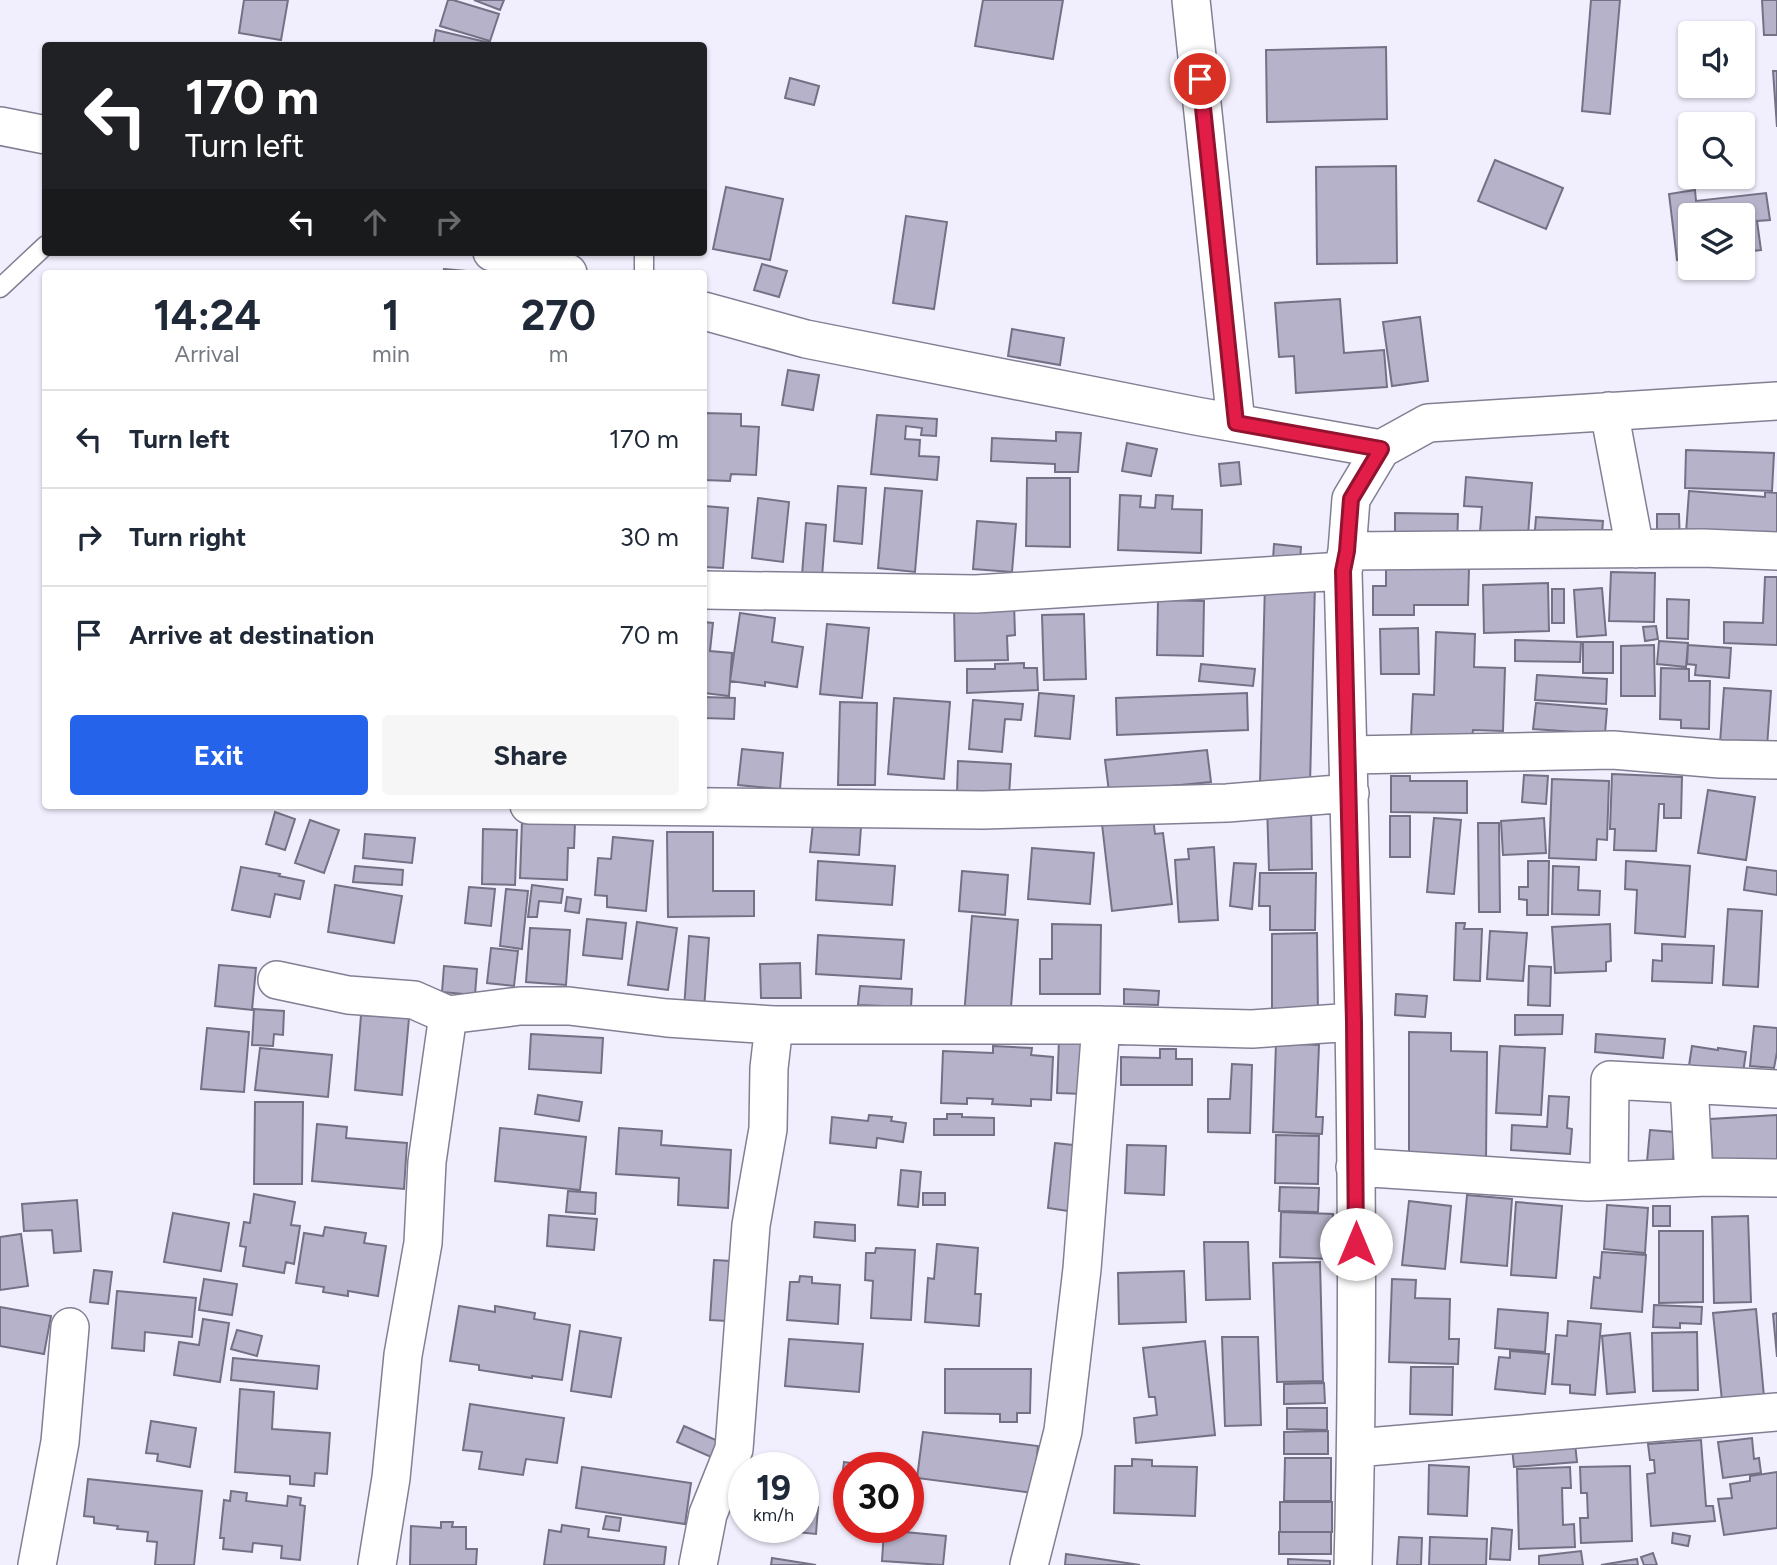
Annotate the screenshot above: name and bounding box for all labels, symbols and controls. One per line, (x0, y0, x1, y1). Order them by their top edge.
map controls (1678, 21, 1755, 280)
button: sound (1678, 21, 1755, 98)
pin (1170, 49, 1230, 109)
icon: arrive (1181, 60, 1219, 98)
text: 170 m (185, 67, 319, 126)
icon: left (70, 70, 161, 161)
button: search (1678, 112, 1755, 189)
text: Turn left (185, 127, 304, 165)
icon: left (283, 203, 321, 241)
icon: ahead (356, 203, 394, 241)
icon: right (429, 203, 467, 241)
button: layers (1678, 203, 1755, 280)
text: 14:24 (153, 290, 261, 341)
text: 1 (382, 290, 400, 341)
text: 270 (521, 290, 596, 341)
text: Arrival (175, 340, 240, 368)
text: min (372, 340, 410, 368)
text: m (549, 340, 568, 368)
icon: left (70, 420, 108, 458)
text: Turn left (129, 423, 230, 455)
text: 170 m (609, 423, 679, 455)
icon: right (70, 518, 108, 556)
text: Turn right (129, 521, 246, 553)
text: 30 m (620, 521, 679, 553)
icon: arrive (70, 616, 108, 654)
text: Arrive at destination (129, 619, 374, 651)
text: 70 m (620, 619, 679, 651)
button: Exit (70, 715, 368, 795)
button: Share (382, 715, 679, 795)
position arrow (1319, 1207, 1393, 1281)
speed limit sign: 30 (833, 1452, 924, 1543)
text: 19 (756, 1467, 791, 1509)
text: km/h (753, 1504, 794, 1526)

